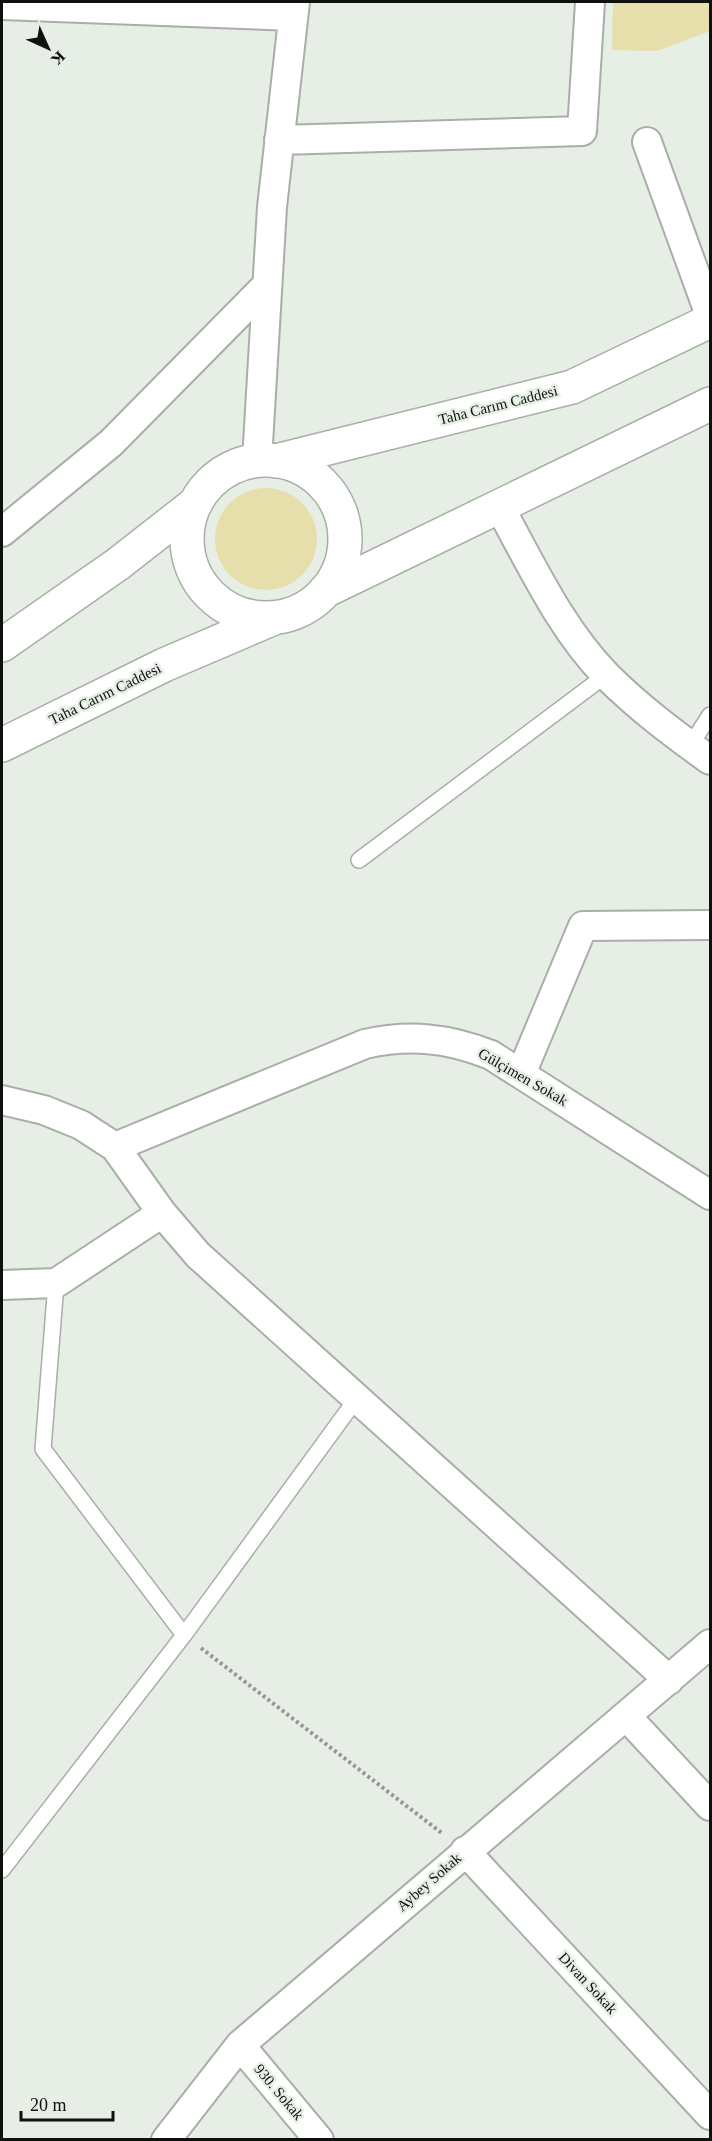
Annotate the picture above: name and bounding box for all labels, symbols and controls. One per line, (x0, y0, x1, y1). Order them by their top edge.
north arrow (18, 18, 78, 78)
text: K (47, 48, 69, 69)
street label: Taha Carım Caddesi (437, 382, 559, 428)
street label: Taha Carım Caddesi (47, 660, 163, 728)
street label: Gülçimen Sokak (476, 1045, 571, 1109)
street label: Aybey Sokak (394, 1849, 465, 1914)
street label: Divan Sokak (556, 1949, 621, 2017)
street label: 930. Sokak (251, 2061, 307, 2123)
scale bar (21, 2084, 112, 2122)
text: 20 m (30, 2095, 67, 2115)

